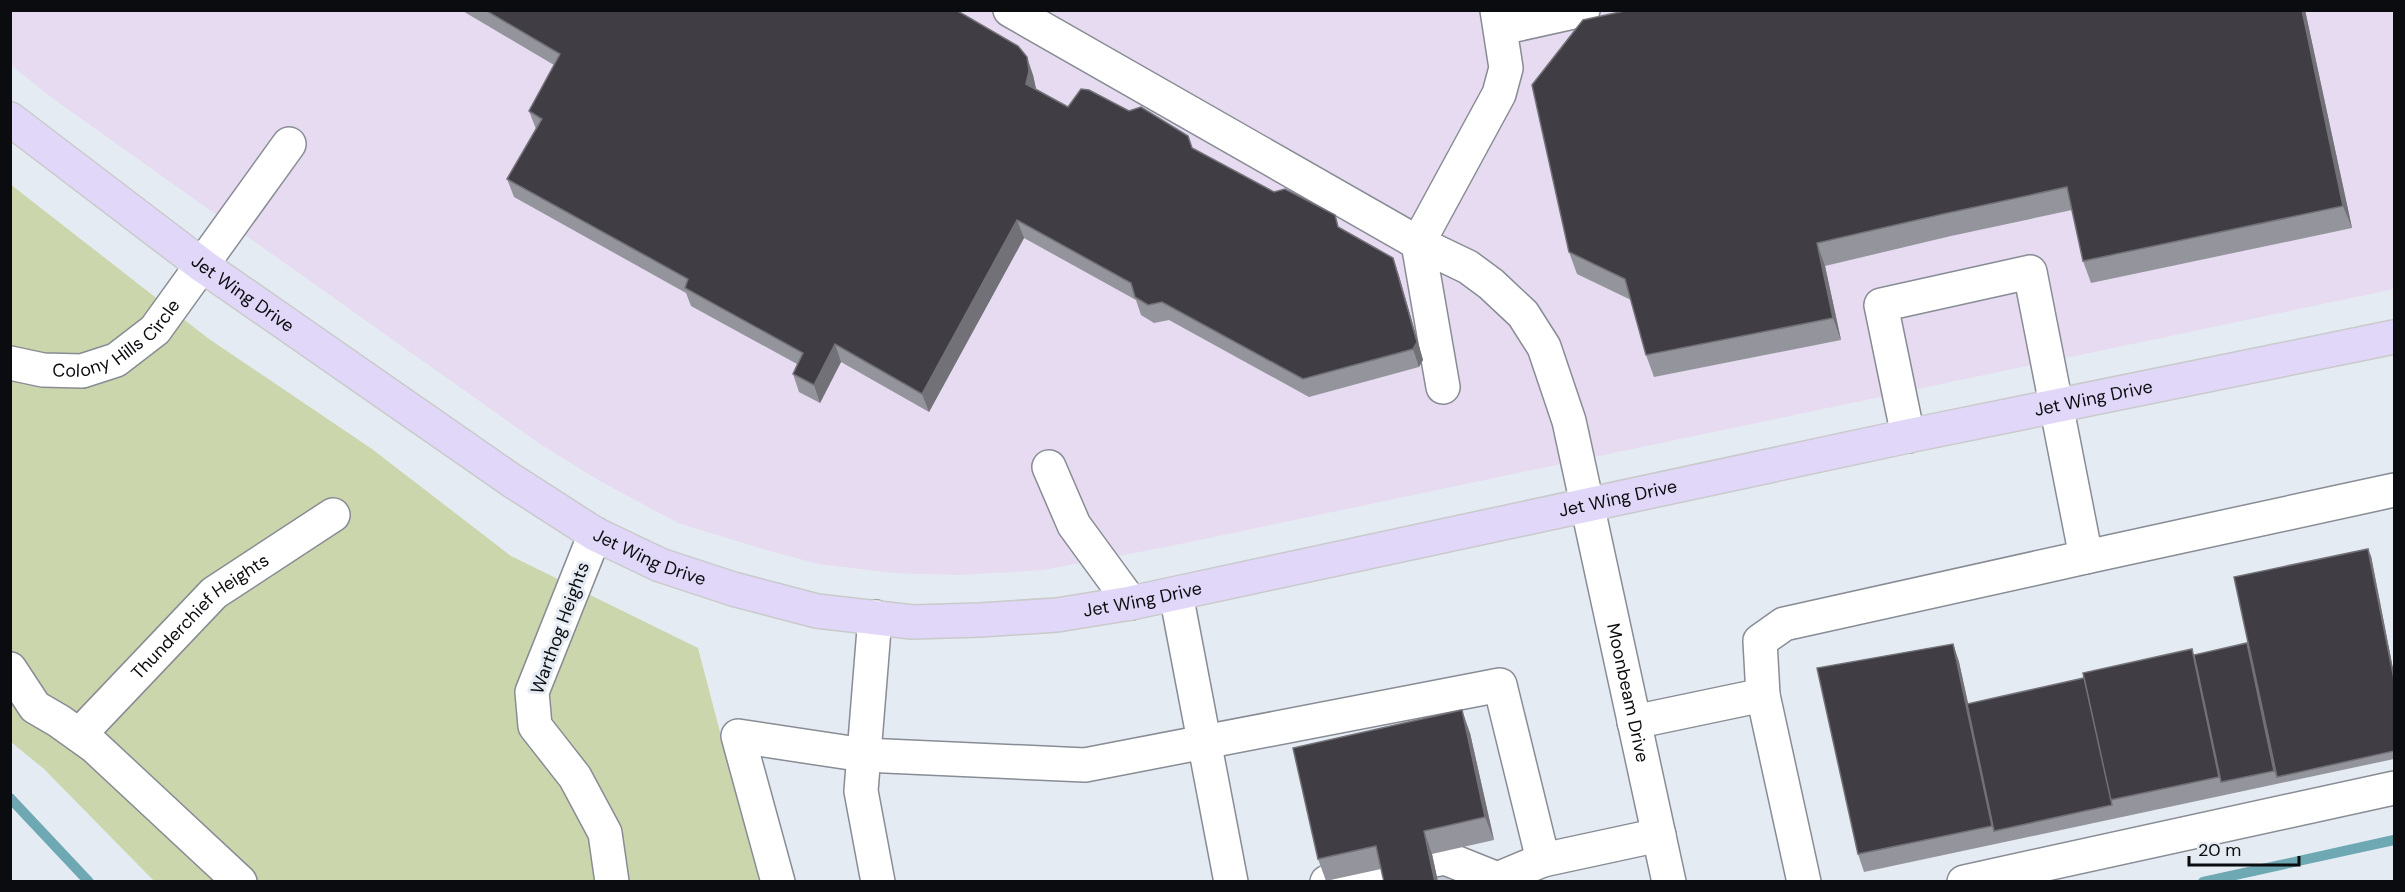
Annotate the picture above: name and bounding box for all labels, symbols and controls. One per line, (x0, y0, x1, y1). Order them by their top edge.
street label: Jet Wing Drive (186, 249, 299, 338)
street label: Colony Hills Circle (52, 294, 185, 383)
street label: Jet Wing Drive (2032, 374, 2155, 422)
street label: Jet Wing Drive (1556, 474, 1679, 523)
street label: Jet Wing Drive (589, 523, 709, 591)
street label: Thunderchief Heights (126, 548, 274, 685)
street label: Warthog Heights (525, 559, 595, 697)
street label: Jet Wing Drive (1081, 576, 1204, 623)
street label: Moonbeam Drive (1601, 621, 1655, 764)
scale bar (2189, 829, 2298, 867)
text: 20 m (2198, 838, 2241, 862)

